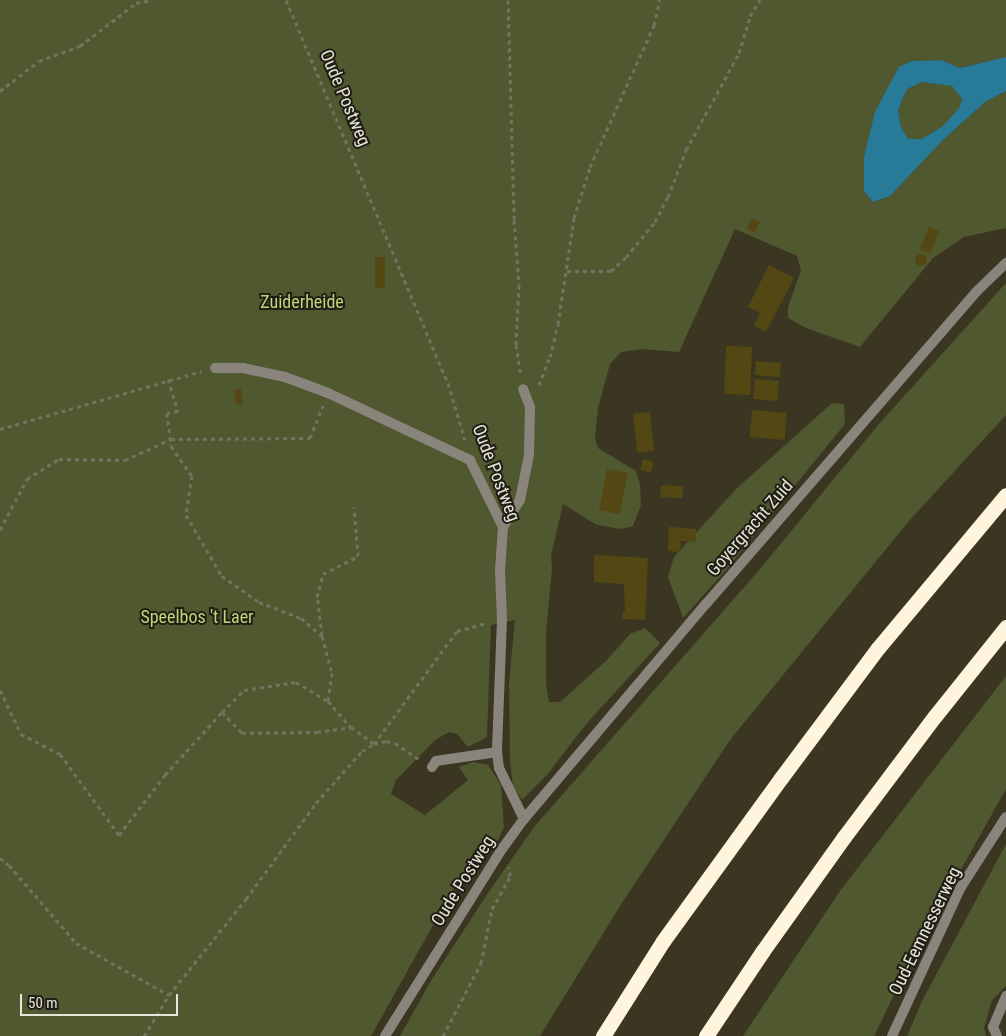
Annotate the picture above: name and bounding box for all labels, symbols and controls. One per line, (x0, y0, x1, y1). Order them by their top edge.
street label: Oude Postweg (315, 47, 375, 149)
park label: Zuiderheide (260, 291, 344, 313)
street label: Oude Postweg (468, 421, 524, 525)
street label: Goyergracht Zuid (702, 475, 798, 581)
park label: Speelbos 't Laer (140, 606, 254, 628)
street label: Oude Postweg (427, 832, 499, 930)
street label: Oud-Eemnesserweg (885, 863, 965, 999)
scale bar (22, 984, 180, 1016)
text: 50 m (28, 994, 58, 1012)

